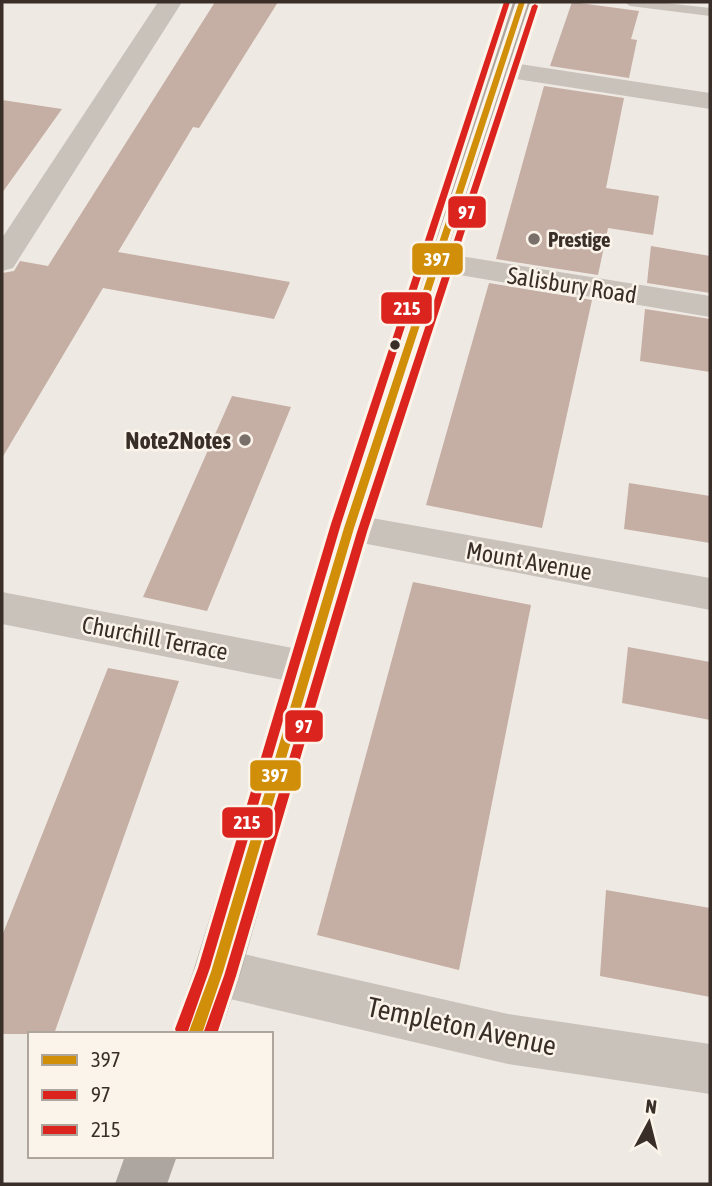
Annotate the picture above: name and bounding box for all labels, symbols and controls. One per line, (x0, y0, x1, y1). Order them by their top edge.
line badge: 97 (447, 195, 487, 229)
text: 97 (458, 201, 476, 223)
place label: Prestige (548, 227, 610, 251)
marker: Prestige (526, 231, 542, 247)
line badge: 397 (411, 242, 464, 276)
text: 397 (424, 248, 450, 270)
street label: Salisbury Road (505, 261, 639, 309)
line badge: 215 (380, 291, 433, 325)
text: 215 (394, 297, 420, 319)
unlabelled marker (388, 338, 402, 352)
place label: Note2Notes (125, 427, 232, 454)
marker: Note2Notes (237, 432, 253, 448)
street label: Mount Avenue (464, 537, 594, 585)
street label: Churchill Terrace (80, 611, 230, 665)
line badge: 97 (284, 709, 324, 743)
text: 97 (295, 715, 313, 737)
line badge: 397 (249, 759, 302, 792)
text: 397 (262, 764, 288, 786)
line badge: 215 (221, 806, 274, 839)
text: 215 (234, 811, 260, 833)
street label: Templeton Avenue (365, 990, 559, 1062)
legend (28, 1032, 273, 1158)
text: 397 (91, 1047, 121, 1071)
text: 97 (91, 1082, 111, 1106)
north arrow (614, 1088, 684, 1158)
text: N (644, 1095, 658, 1118)
text: 215 (91, 1117, 121, 1141)

